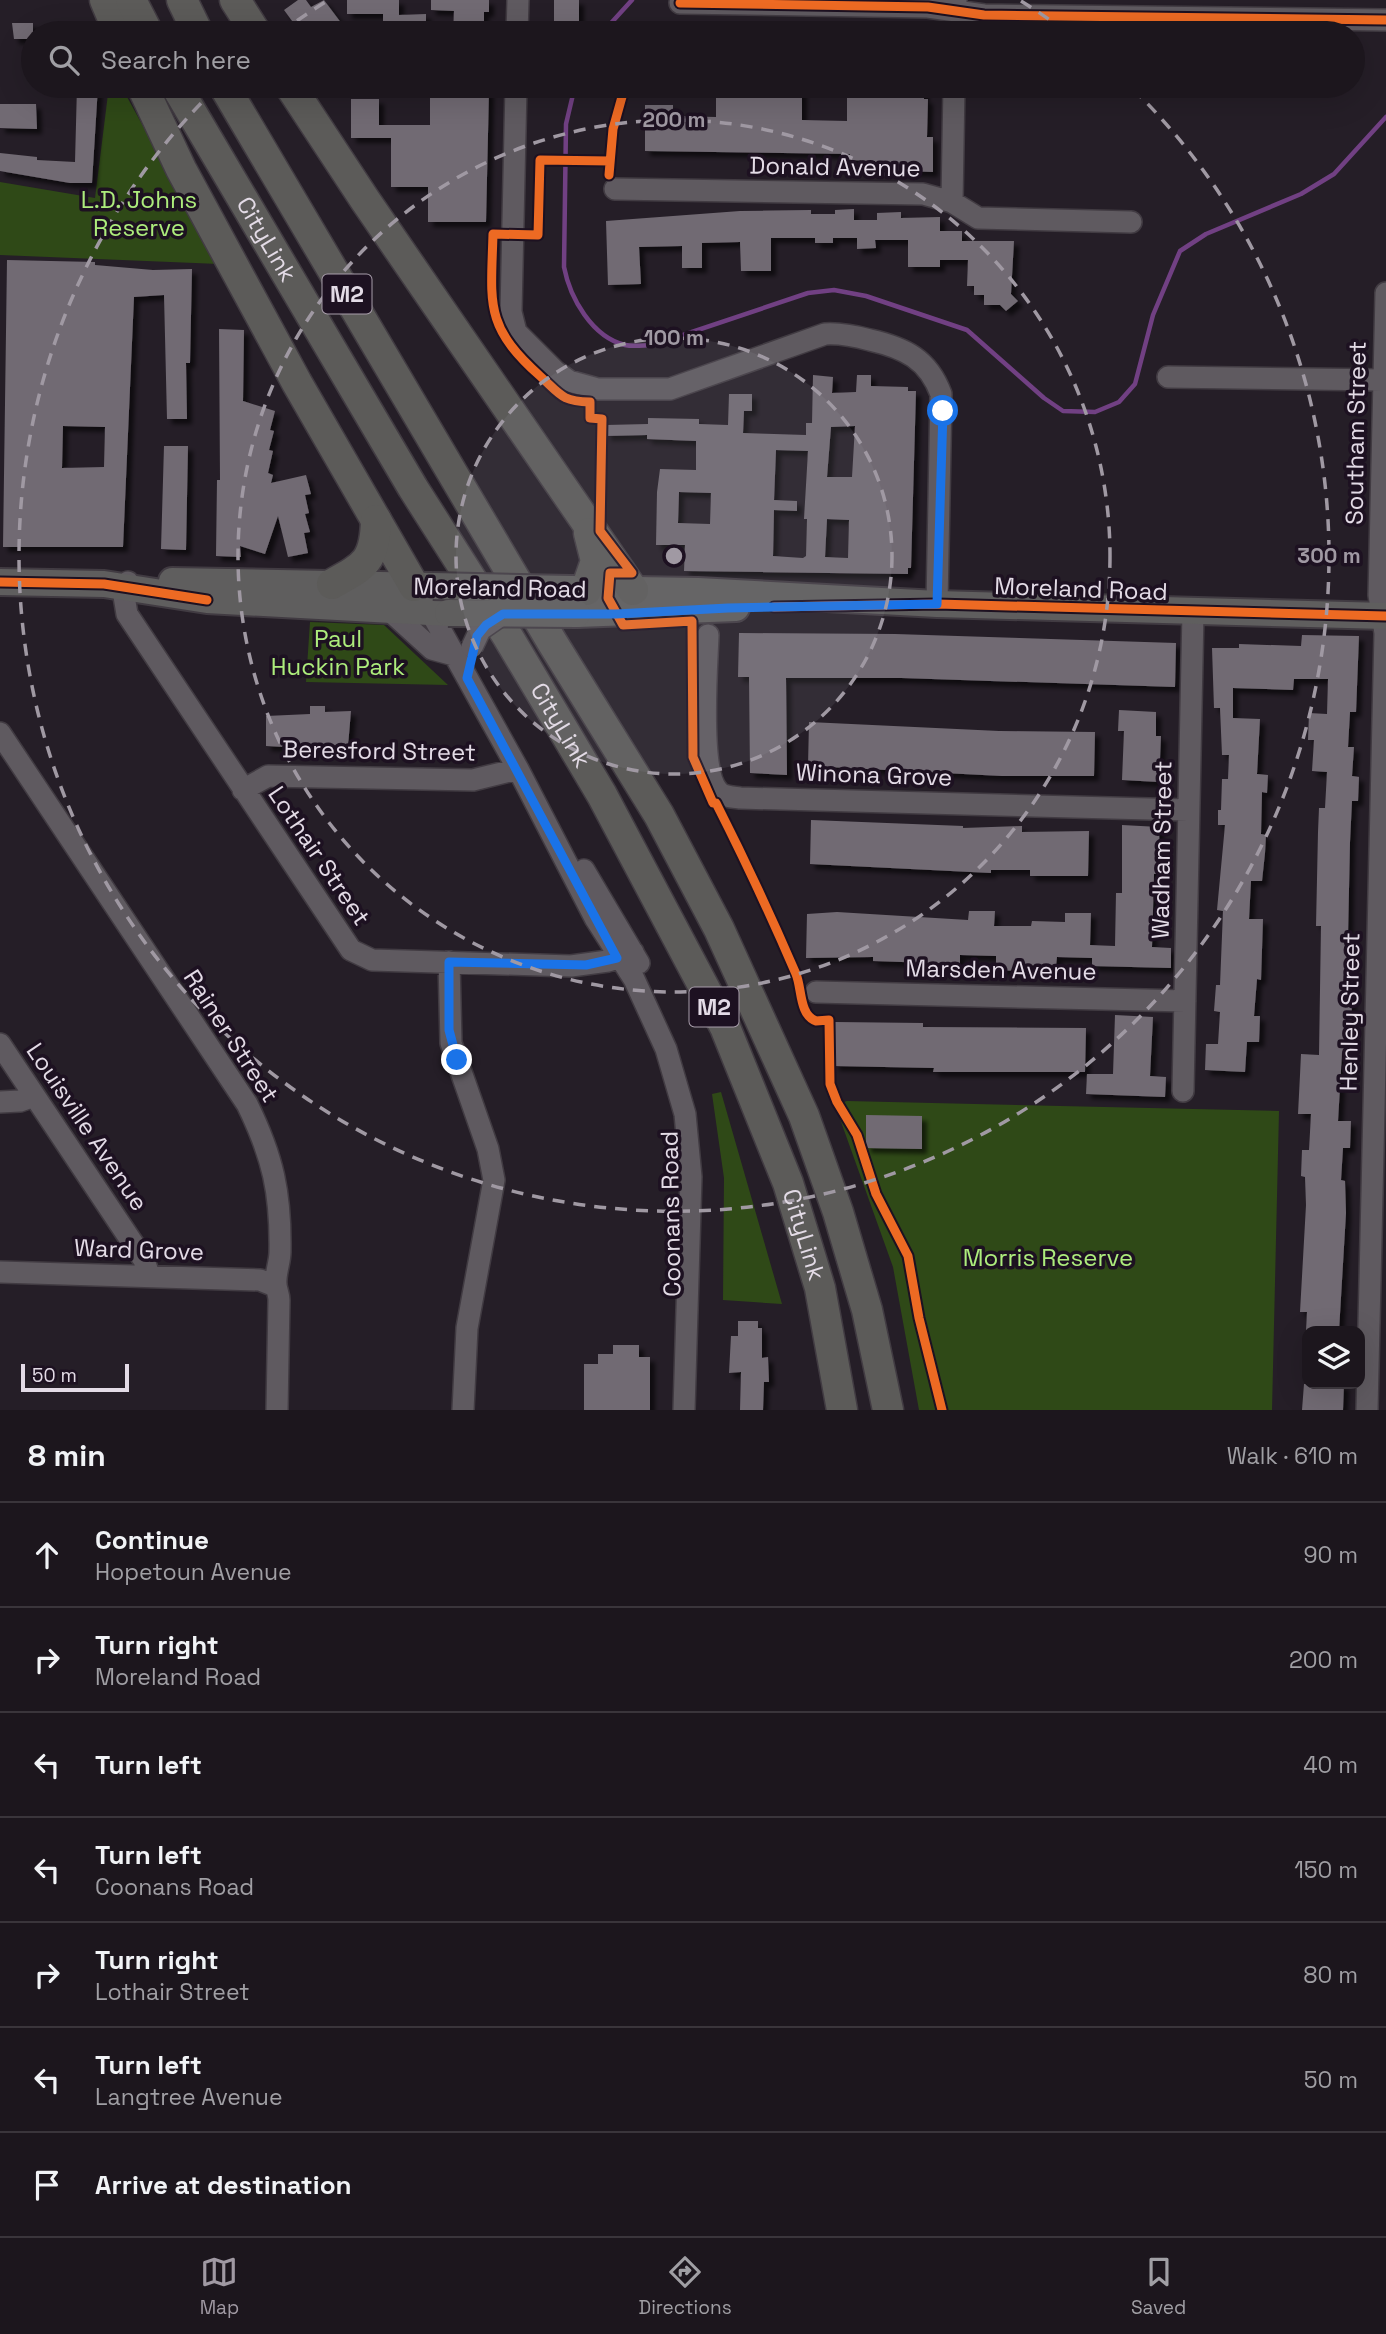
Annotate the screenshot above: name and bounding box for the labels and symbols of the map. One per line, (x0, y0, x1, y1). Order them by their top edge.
text: 200 m (643, 106, 705, 133)
street label: Donald Avenue (749, 150, 921, 183)
park label: L.D. Johns Reserve (81, 184, 197, 243)
street label: CityLink (230, 191, 304, 287)
road number: M2 (322, 274, 372, 314)
text: 100 m (644, 324, 704, 351)
street label: Southam Street (1338, 341, 1373, 525)
route start (927, 395, 958, 426)
text: 300 m (1297, 542, 1361, 569)
centre of rings (662, 544, 686, 568)
street label: Moreland Road (413, 570, 587, 605)
street label: Moreland Road (994, 570, 1168, 607)
park label: Paul Huckin Park (271, 623, 405, 682)
street label: CityLink (524, 677, 598, 773)
street label: Beresford Street (282, 733, 476, 768)
street label: Winona Grove (795, 756, 953, 793)
street label: Wadham Street (1144, 761, 1179, 939)
street label: Lothair Street (261, 780, 377, 931)
street label: Henley Street (1333, 932, 1366, 1092)
street label: Marsden Avenue (905, 952, 1097, 987)
street label: Rainer Street (177, 963, 286, 1108)
road number: M2 (690, 988, 738, 1026)
street label: Louisville Avenue (20, 1037, 155, 1217)
route end (441, 1044, 472, 1075)
street label: Coonans Road (654, 1131, 687, 1297)
street label: CityLink (776, 1185, 833, 1284)
street label: Ward Grove (73, 1232, 205, 1267)
park label: Morris Reserve (963, 1242, 1133, 1273)
scale bar (21, 1361, 130, 1393)

